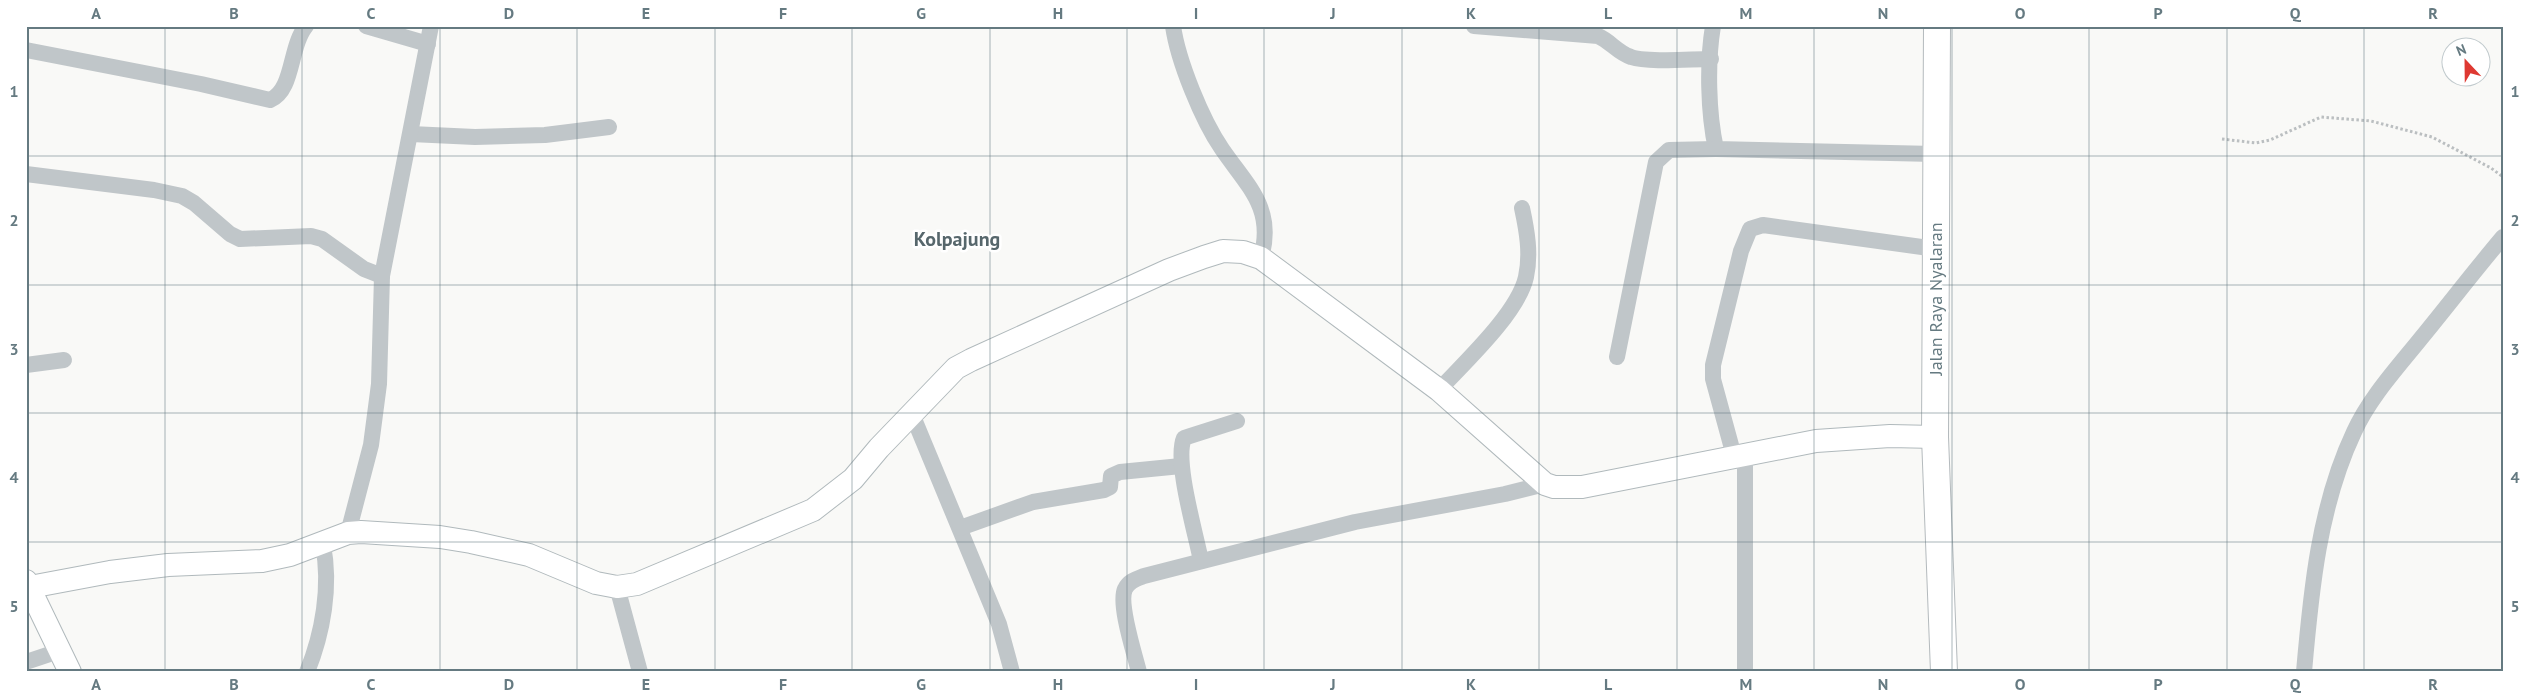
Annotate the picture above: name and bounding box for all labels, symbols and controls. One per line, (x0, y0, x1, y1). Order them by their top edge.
text: A (91, 3, 101, 23)
text: B (229, 3, 239, 23)
text: C (367, 3, 376, 23)
text: D (504, 3, 514, 23)
text: E (642, 3, 650, 23)
text: F (779, 3, 787, 23)
text: G (916, 3, 926, 23)
text: H (1053, 3, 1063, 23)
text: I (1194, 3, 1198, 23)
text: J (1329, 3, 1336, 23)
text: K (1466, 3, 1476, 23)
text: L (1604, 3, 1613, 23)
text: M (1740, 3, 1752, 23)
text: N (1878, 3, 1888, 23)
text: O (2015, 3, 2026, 23)
text: P (2153, 3, 2163, 23)
text: Q (2290, 3, 2302, 23)
text: R (2428, 3, 2438, 23)
north arrow (2442, 38, 2492, 88)
text: N (2453, 40, 2469, 60)
text: 1 (9, 81, 19, 101)
text: 1 (2510, 81, 2520, 101)
text: 2 (9, 210, 19, 230)
text: 2 (2510, 210, 2520, 230)
street label: Jalan Raya Nyalaran (1924, 222, 1947, 377)
district label: Kolpajung (914, 226, 1000, 252)
text: 3 (9, 339, 19, 359)
text: 3 (2510, 339, 2520, 359)
text: 4 (9, 467, 19, 487)
text: 4 (2510, 467, 2520, 487)
text: 5 (9, 596, 19, 616)
text: 5 (2510, 596, 2520, 616)
text: A (91, 674, 101, 694)
text: B (229, 674, 239, 694)
text: C (367, 674, 376, 694)
text: D (504, 674, 514, 694)
text: E (642, 674, 650, 694)
text: F (779, 674, 787, 694)
text: G (916, 674, 926, 694)
text: H (1053, 674, 1063, 694)
text: I (1194, 674, 1198, 694)
text: J (1329, 674, 1336, 694)
text: K (1466, 674, 1476, 694)
text: L (1604, 674, 1613, 694)
text: M (1740, 674, 1752, 694)
text: N (1878, 674, 1888, 694)
text: O (2015, 674, 2026, 694)
text: P (2153, 674, 2163, 694)
text: Q (2290, 674, 2302, 694)
text: R (2428, 674, 2438, 694)

